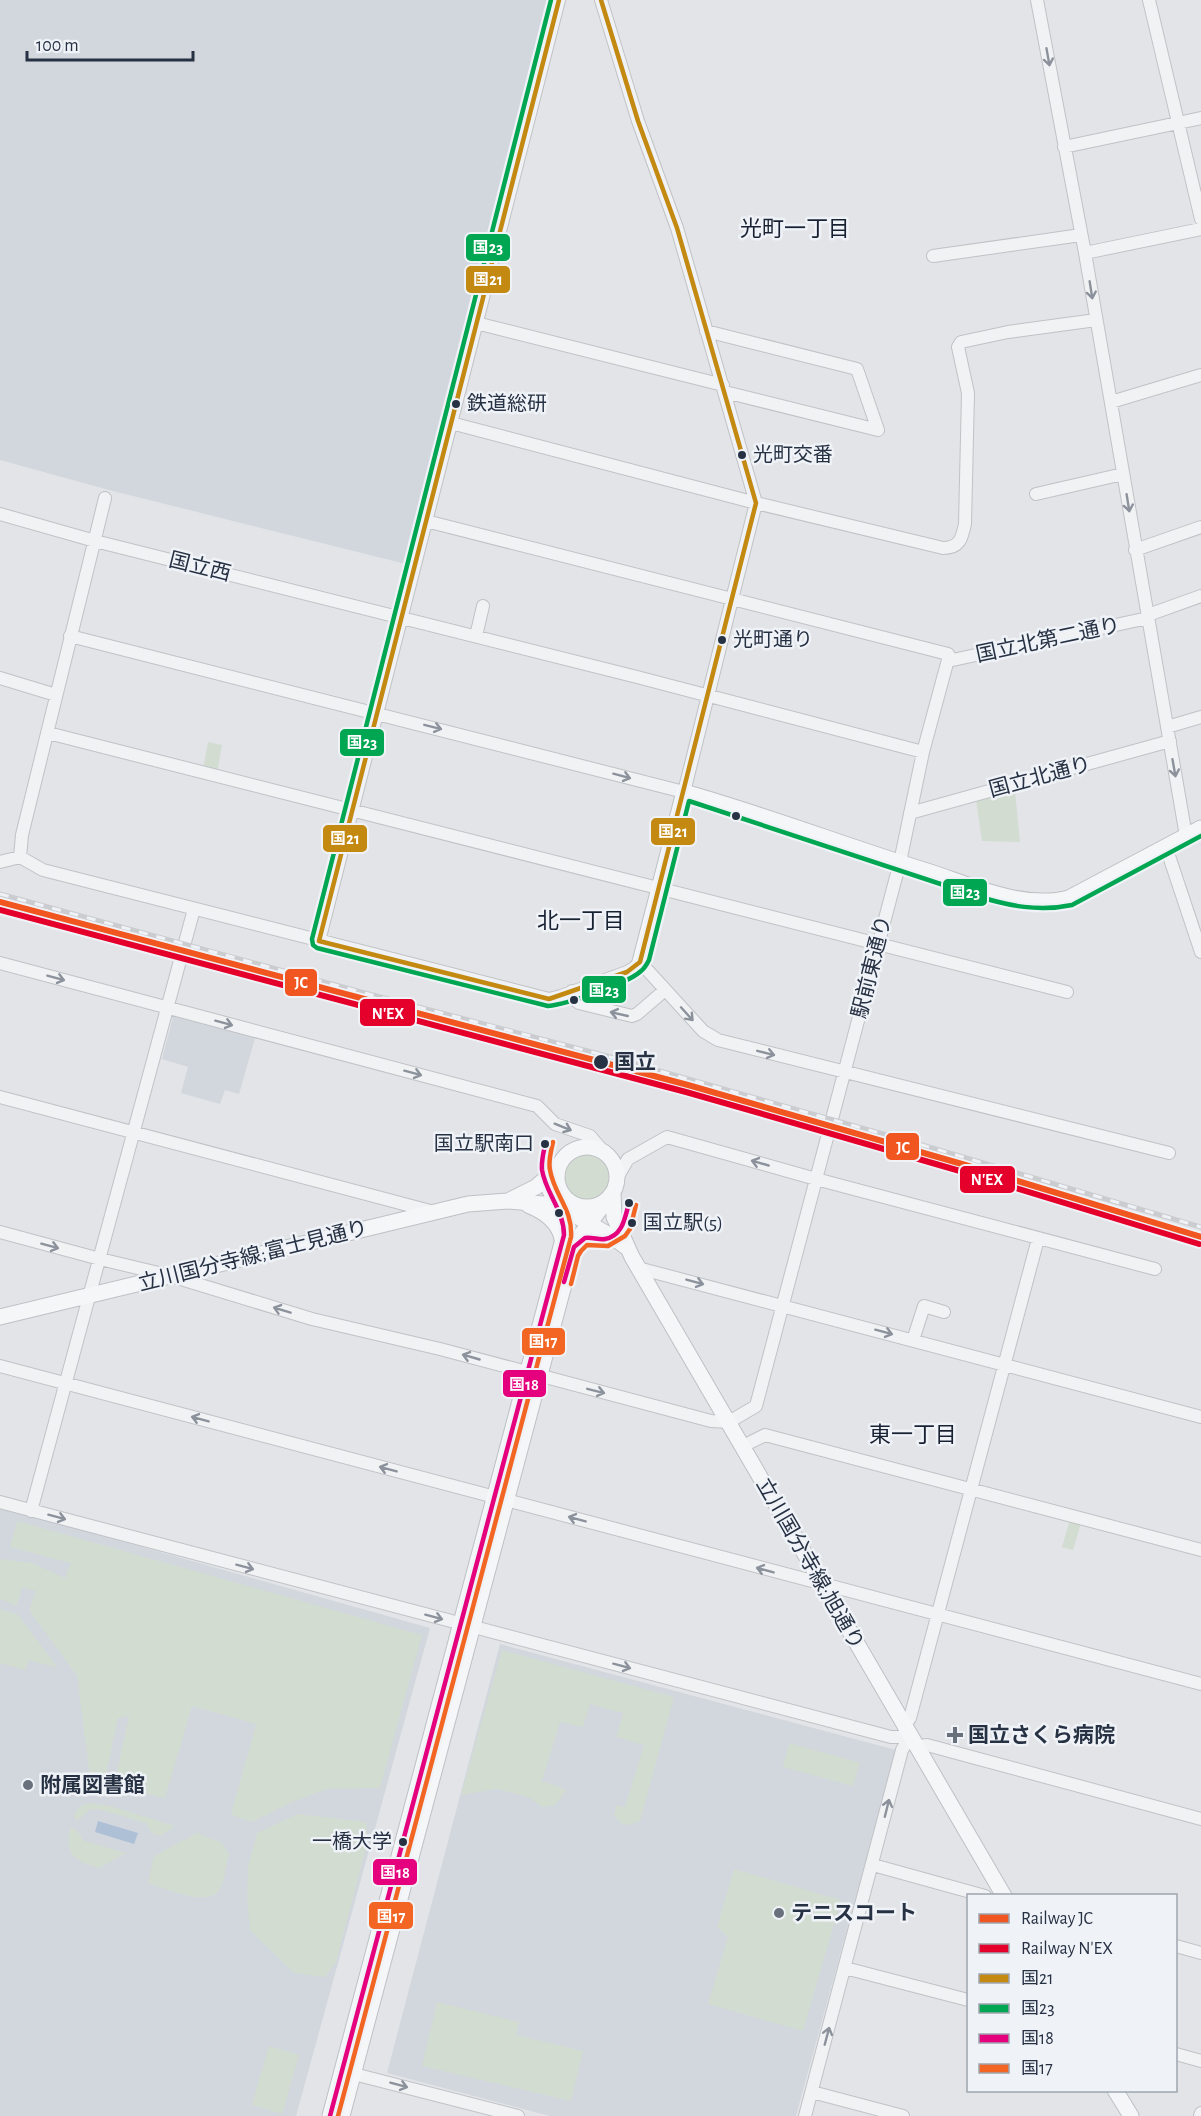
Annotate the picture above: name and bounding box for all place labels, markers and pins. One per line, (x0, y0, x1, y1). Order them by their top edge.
place label: 鉄道総研 (467, 393, 547, 414)
marker: 鉄道総研 (450, 398, 462, 410)
place label: 光町交番 (753, 444, 833, 465)
marker: 光町交番 (736, 449, 748, 461)
place label: 光町通り (733, 629, 813, 650)
marker: 光町通り (716, 634, 728, 646)
unlabelled marker (730, 810, 742, 822)
unlabelled marker (568, 994, 580, 1006)
place label: 国立 (614, 1051, 656, 1073)
marker: 国立 (592, 1053, 610, 1071)
place label: 国立駅南口 (434, 1133, 534, 1154)
marker: 国立駅南口 (539, 1138, 551, 1150)
unlabelled marker (623, 1197, 635, 1209)
unlabelled marker (553, 1207, 565, 1219)
place label: 国立駅(5) (643, 1212, 723, 1233)
marker: 国立駅(5) (626, 1217, 638, 1229)
place label: 国立さくら病院 (968, 1724, 1115, 1746)
marker: 国立さくら病院 (946, 1726, 964, 1744)
place label: 附属図書館 (40, 1774, 145, 1796)
marker: 附属図書館 (21, 1778, 35, 1792)
place label: 一橋大学 (312, 1831, 392, 1852)
marker: 一橋大学 (397, 1836, 409, 1848)
place label: テニスコート (791, 1903, 917, 1924)
marker: テニスコート (772, 1906, 786, 1920)

